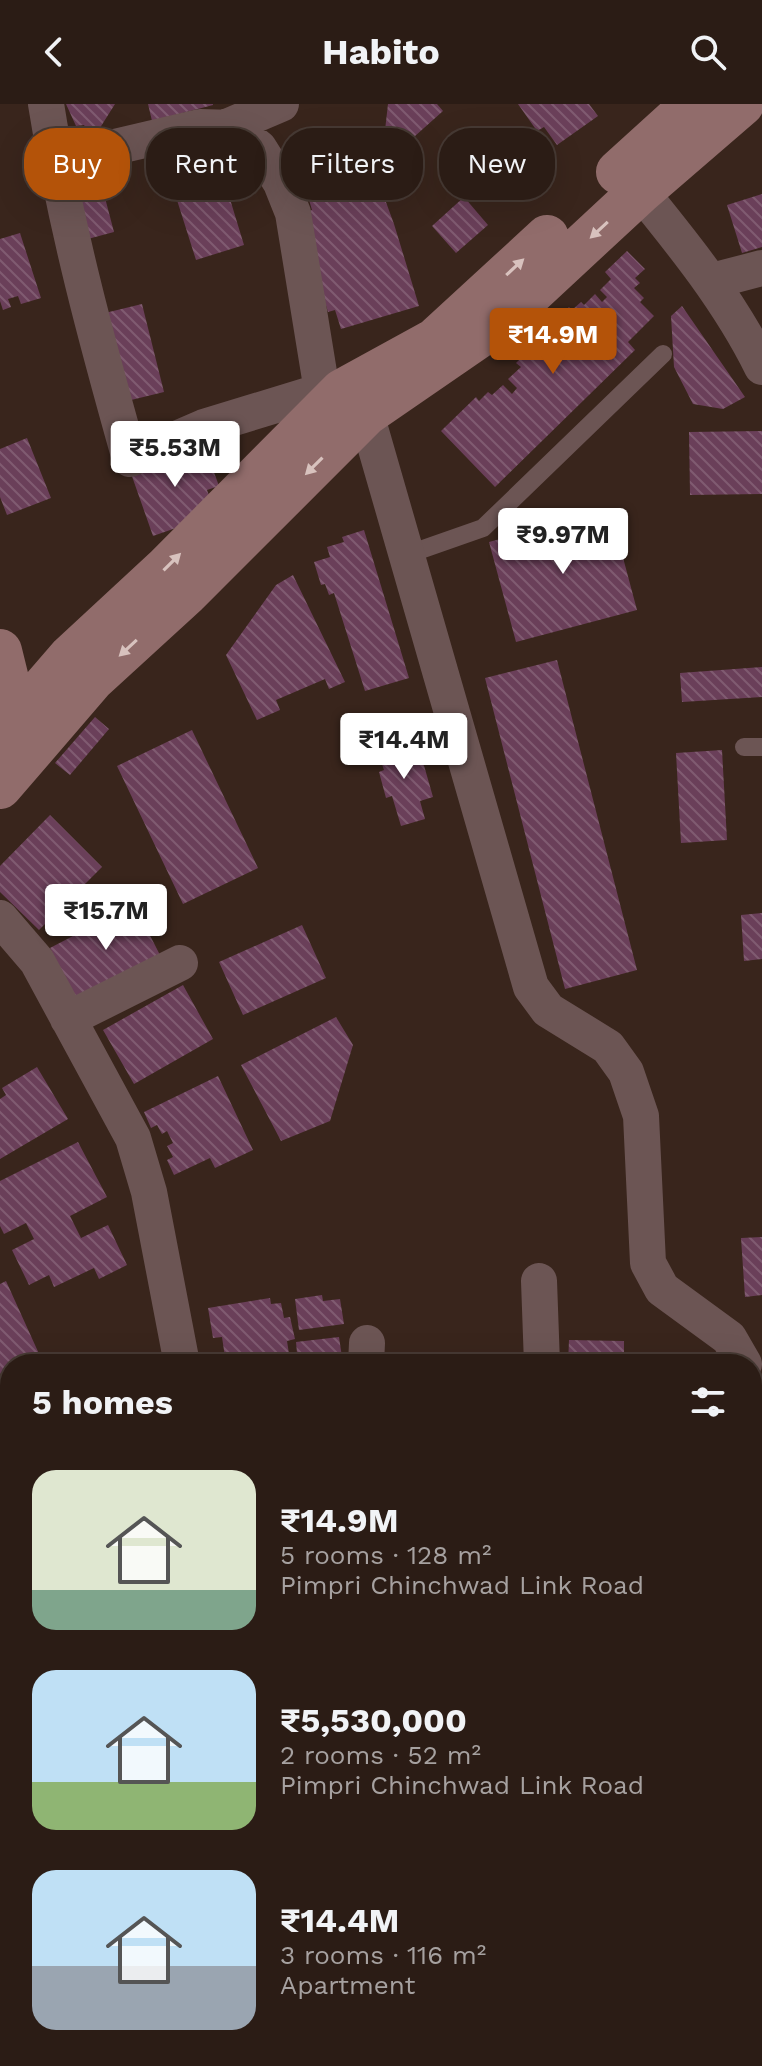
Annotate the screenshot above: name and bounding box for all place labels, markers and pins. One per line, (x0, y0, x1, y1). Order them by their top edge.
pin: ₹14.9M (488, 308, 618, 376)
pin: ₹5.53M (110, 421, 240, 489)
pin: ₹9.97M (498, 508, 628, 576)
pin: ₹14.4M (339, 713, 469, 781)
pin: ₹15.7M (41, 884, 171, 952)

